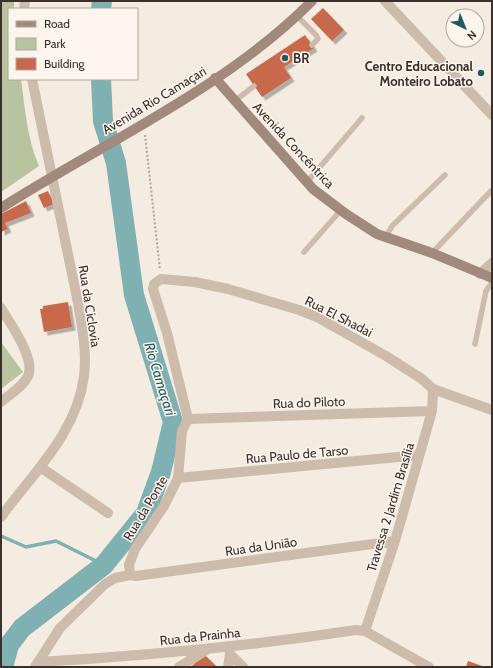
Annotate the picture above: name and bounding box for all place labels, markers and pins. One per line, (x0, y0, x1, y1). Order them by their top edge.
place label: BR (293, 50, 309, 66)
marker: BR (280, 53, 290, 63)
place label: Centro Educacional Monteiro Lobato (365, 58, 474, 89)
marker: Centro Educacional Monteiro Lobato (476, 68, 486, 78)

